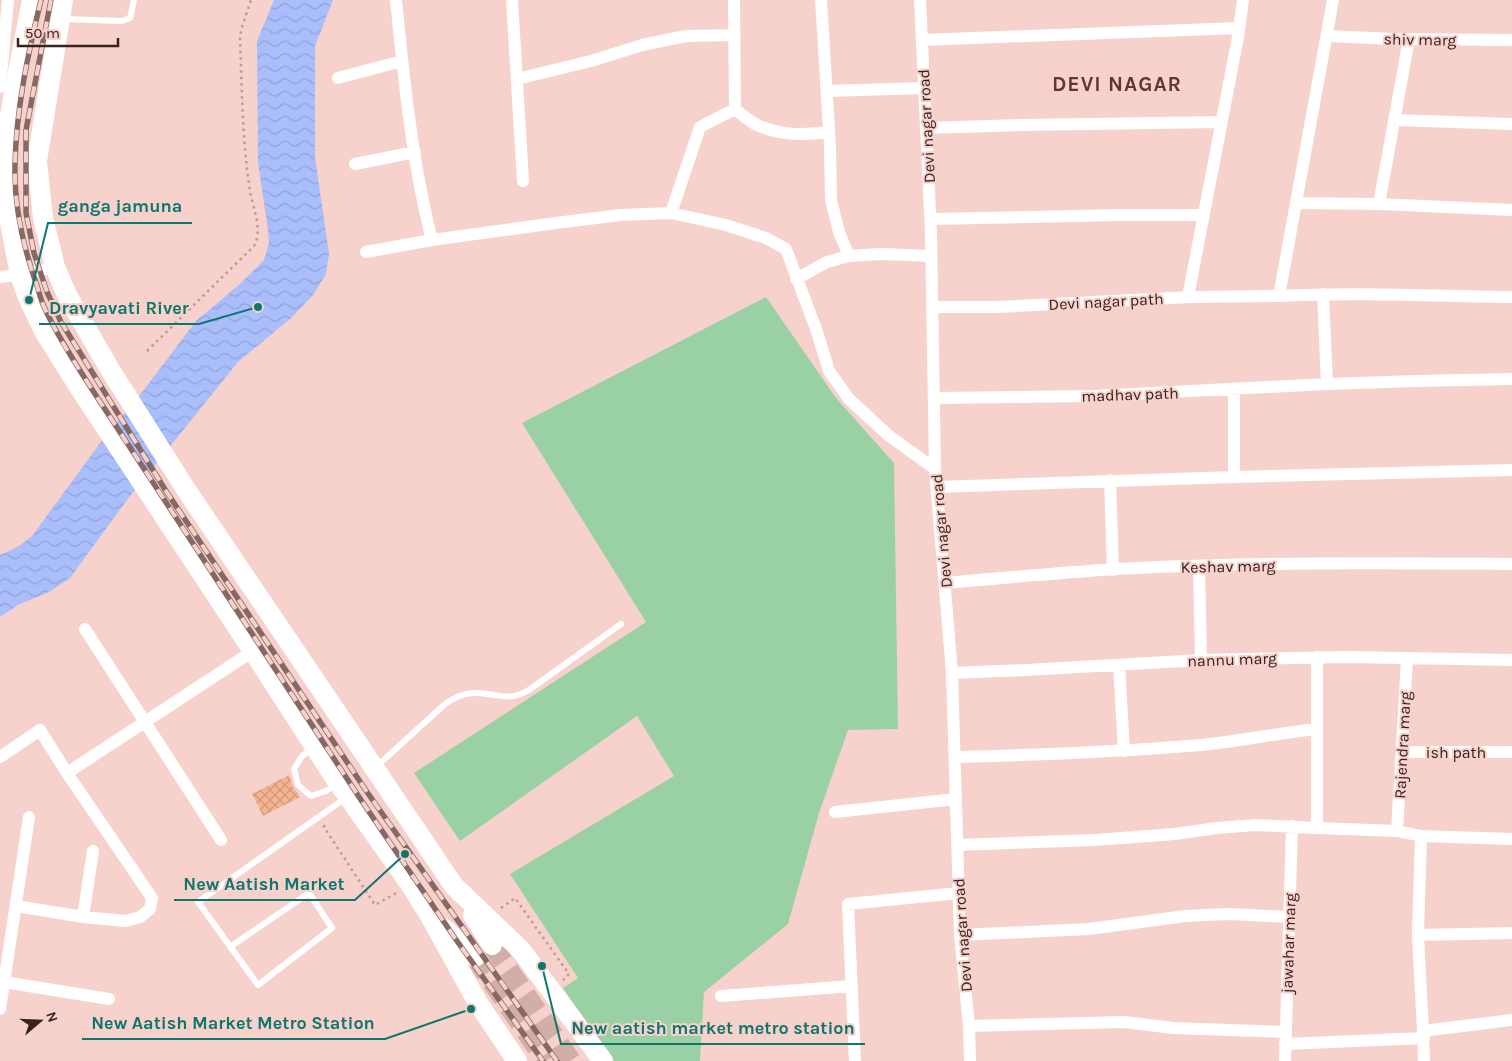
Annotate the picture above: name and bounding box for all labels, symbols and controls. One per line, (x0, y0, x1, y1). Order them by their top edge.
scale bar (18, 15, 118, 47)
text: 50 m (25, 24, 60, 42)
street label: shiv marg (1383, 29, 1457, 50)
street label: Devi nagar road (914, 69, 939, 183)
district label: DEVI NAGAR (1052, 72, 1182, 96)
callout: ganga jamuna (48, 190, 192, 223)
text: ganga jamuna (58, 195, 182, 217)
street label: Devi nagar path (1048, 289, 1164, 314)
callout: Dravyavati River (39, 291, 199, 324)
text: Dravyavati River (49, 297, 189, 319)
street label: madhav path (1081, 383, 1179, 406)
street label: Devi nagar road (927, 473, 956, 589)
street label: Keshav marg (1180, 556, 1276, 577)
street label: nannu marg (1187, 648, 1277, 671)
street label: Rajendra marg (1390, 691, 1415, 799)
street label: ish path (1426, 743, 1486, 762)
callout: New Aatish Market (174, 867, 355, 900)
text: New Aatish Market (183, 873, 345, 895)
street label: Devi nagar road (949, 877, 976, 993)
street label: jawahar marg (1277, 892, 1300, 996)
north arrow (15, 996, 65, 1046)
callout: New Aatish Market Metro Station (82, 1006, 385, 1039)
text: N (42, 1009, 61, 1024)
callout: New aatish market metro station (561, 1011, 865, 1044)
text: New Aatish Market Metro Station (91, 1012, 375, 1034)
text: New aatish market metro station (571, 1017, 855, 1039)

